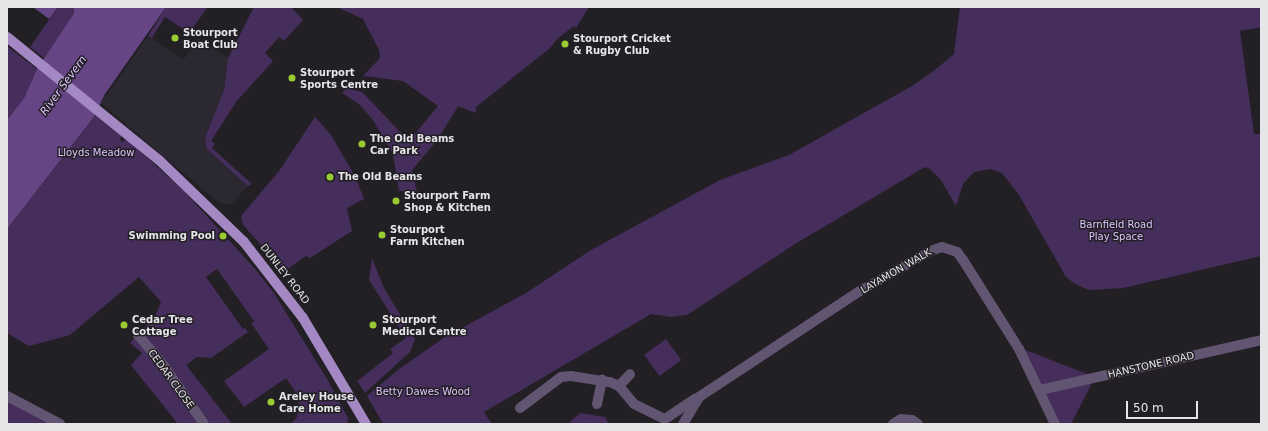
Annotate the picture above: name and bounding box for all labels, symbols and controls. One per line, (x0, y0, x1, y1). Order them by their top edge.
place label: Stourport Boat Club (183, 26, 238, 50)
place label: Stourport Cricket & Rugby Club (573, 32, 671, 56)
marker: Stourport Boat Club (170, 33, 180, 43)
marker: Stourport Cricket & Rugby Club (560, 39, 570, 49)
water label: River Severn (38, 54, 90, 118)
place label: Stourport Sports Centre (300, 66, 378, 90)
marker: Stourport Sports Centre (287, 73, 297, 83)
place label: The Old Beams Car Park (370, 132, 454, 156)
marker: The Old Beams Car Park (357, 139, 367, 149)
park label: Lloyds Meadow (58, 147, 134, 159)
place label: The Old Beams (338, 171, 422, 183)
marker: The Old Beams (325, 172, 335, 182)
place label: Stourport Farm Shop & Kitchen (404, 189, 491, 212)
marker: Stourport Farm Shop & Kitchen (391, 196, 401, 206)
park label: Barnfield Road Play Space (1079, 218, 1153, 242)
place label: Stourport Farm Kitchen (390, 223, 465, 246)
place label: Swimming Pool (129, 230, 215, 242)
marker: Stourport Farm Kitchen (377, 230, 387, 240)
marker: Swimming Pool (218, 231, 228, 241)
street label: DUNLEY ROAD (258, 242, 312, 306)
street label: LAYAMON WALK (859, 246, 933, 296)
place label: Cedar Tree Cottage (132, 313, 193, 336)
place label: Stourport Medical Centre (382, 313, 467, 336)
marker: Stourport Medical Centre (367, 319, 379, 331)
marker: Cedar Tree Cottage (119, 320, 129, 330)
street label: CEDAR CLOSE (145, 347, 197, 411)
street label: HANSTONE ROAD (1107, 349, 1195, 381)
park label: Betty Dawes Wood (376, 386, 470, 398)
place label: Areley House Care Home (279, 390, 354, 414)
scale bar (1128, 393, 1200, 419)
marker: Areley House Care Home (266, 397, 276, 407)
text: 50 m (1133, 401, 1164, 415)

